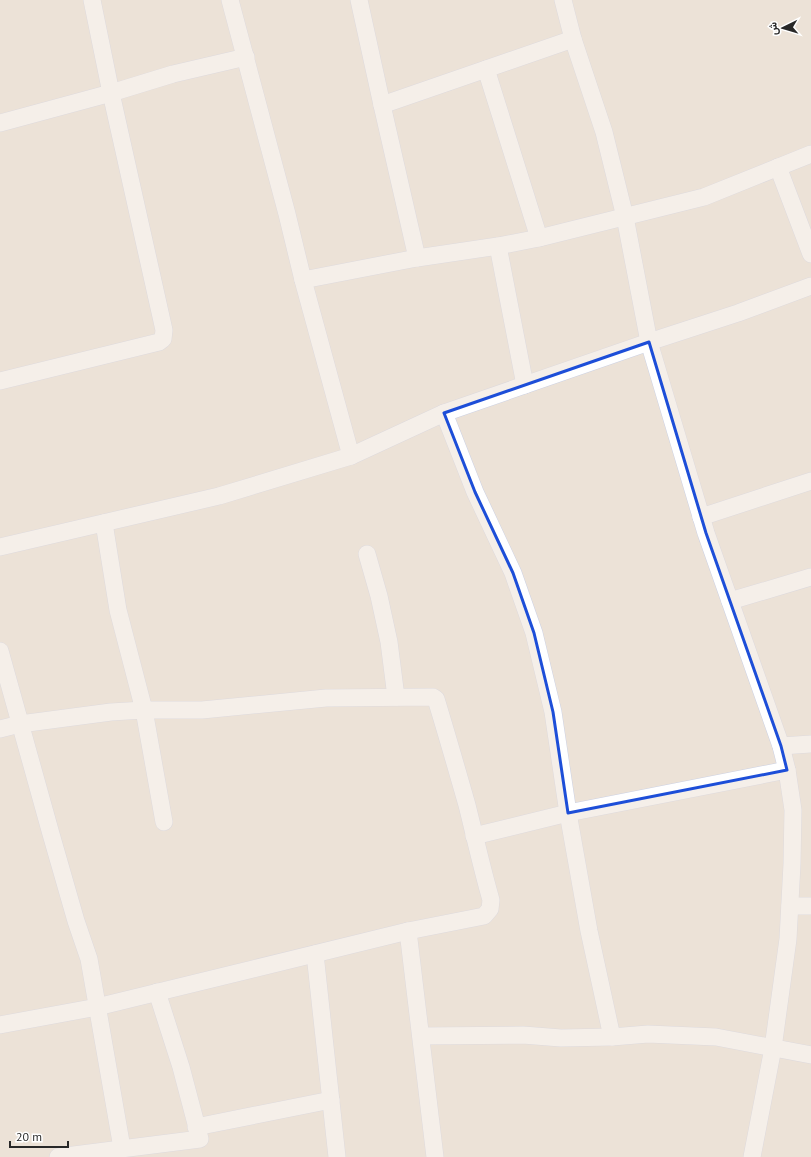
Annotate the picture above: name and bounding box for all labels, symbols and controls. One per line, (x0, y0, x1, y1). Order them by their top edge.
north arrow (763, 8, 803, 48)
text: ش (765, 22, 781, 36)
scale bar (10, 1123, 68, 1149)
text: 20 m (16, 1129, 42, 1144)

